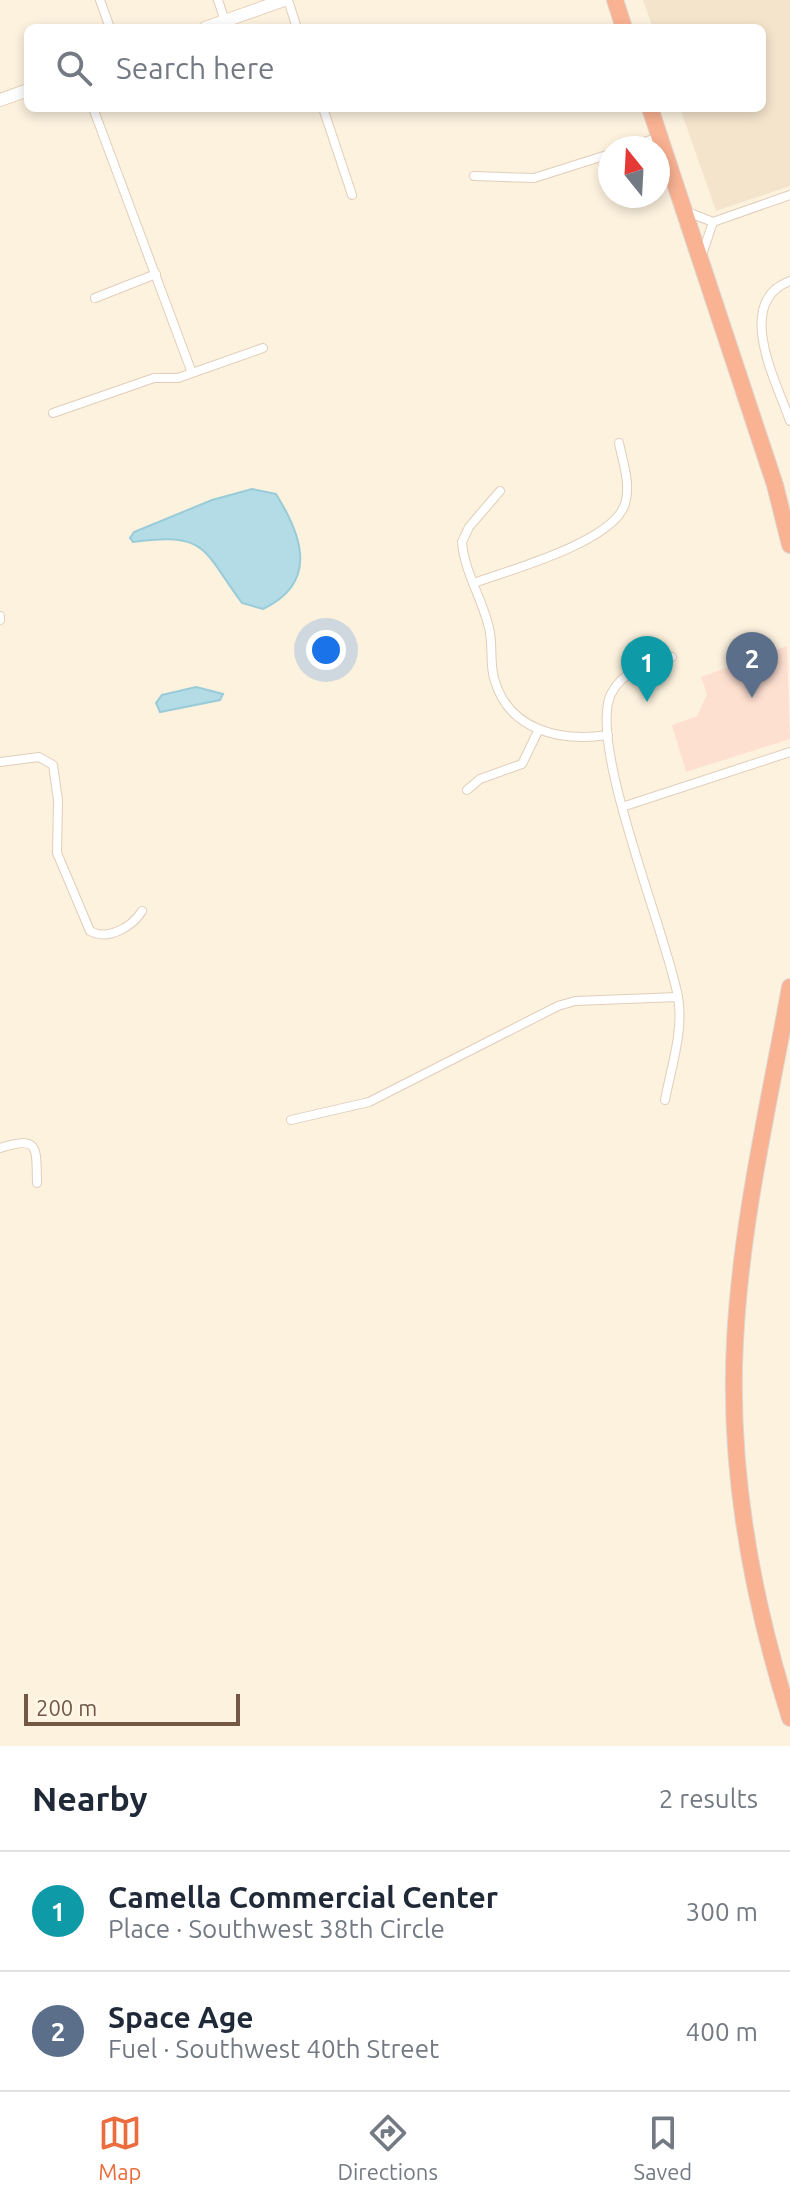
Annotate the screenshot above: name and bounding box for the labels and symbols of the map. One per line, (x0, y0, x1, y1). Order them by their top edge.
north arrow (598, 136, 670, 208)
your location (306, 630, 346, 670)
pin: 2 (726, 632, 778, 698)
pin: 1 (621, 636, 673, 702)
scale bar (24, 1690, 240, 1726)

